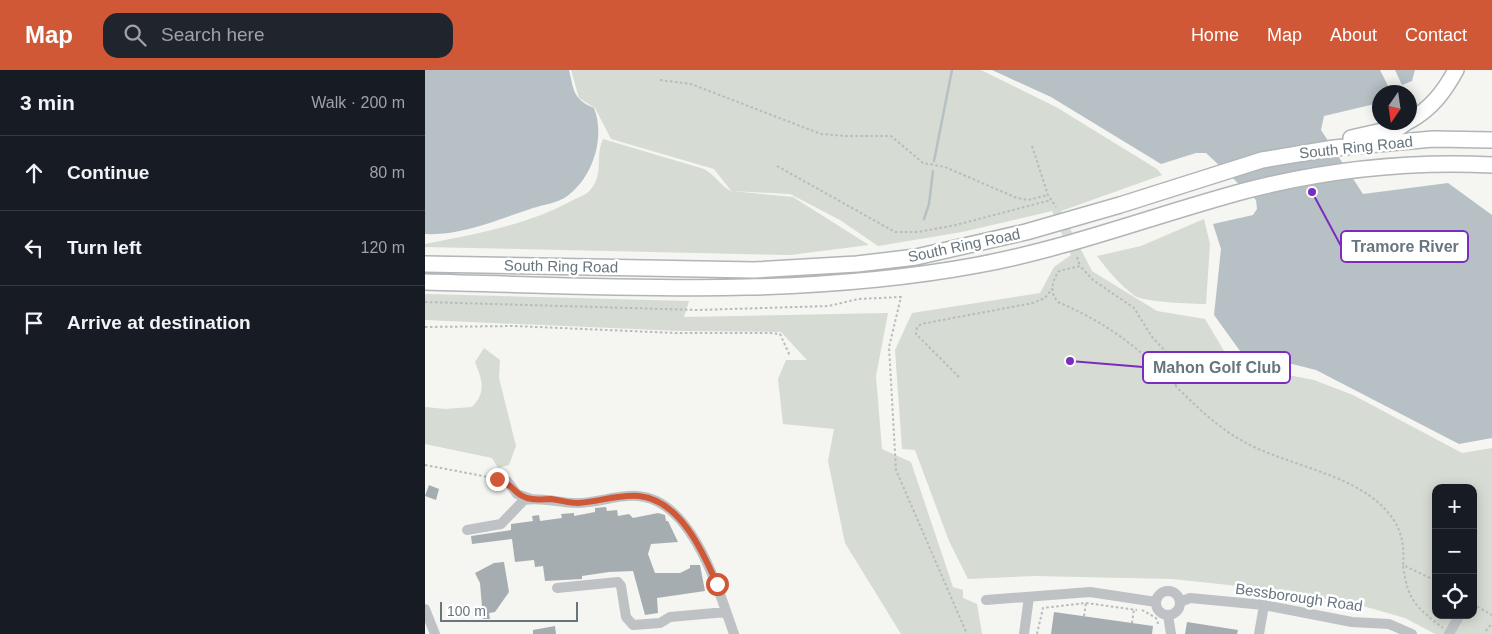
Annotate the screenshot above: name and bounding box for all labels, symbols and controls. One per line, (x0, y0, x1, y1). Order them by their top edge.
search box (103, 13, 453, 58)
text: Map (25, 21, 73, 48)
icon: search (121, 21, 149, 49)
text: Search here (161, 24, 265, 45)
text: Home (1191, 25, 1239, 45)
text: Map (1267, 25, 1302, 45)
text: About (1330, 25, 1377, 45)
text: Contact (1405, 25, 1467, 45)
north arrow (1372, 85, 1417, 130)
text: 3 min (20, 91, 75, 114)
text: Walk · 200 m (311, 94, 405, 111)
street label: South Ring Road (1298, 133, 1414, 161)
icon: ahead (20, 159, 48, 187)
text: Continue (67, 162, 149, 183)
text: 80 m (369, 164, 405, 181)
street label: South Ring Road (906, 225, 1022, 265)
callout: Tramore River (1341, 231, 1468, 262)
icon: left (20, 234, 48, 262)
text: Turn left (67, 237, 142, 258)
text: Tramore River (1351, 238, 1459, 255)
text: 120 m (361, 239, 405, 256)
street label: South Ring Road (504, 257, 618, 275)
icon: arrive (20, 309, 48, 337)
text: Arrive at destination (67, 312, 251, 333)
callout: Mahon Golf Club (1143, 352, 1290, 383)
text: Mahon Golf Club (1153, 359, 1281, 376)
route end (486, 468, 509, 491)
map controls (1432, 484, 1477, 619)
button: + (1432, 484, 1477, 529)
button: − (1432, 529, 1477, 574)
route start (706, 573, 729, 596)
button: locate (1432, 574, 1477, 619)
street label: Bessborough Road (1234, 580, 1364, 614)
scale bar (440, 599, 577, 622)
text: 100 m (447, 603, 486, 619)

